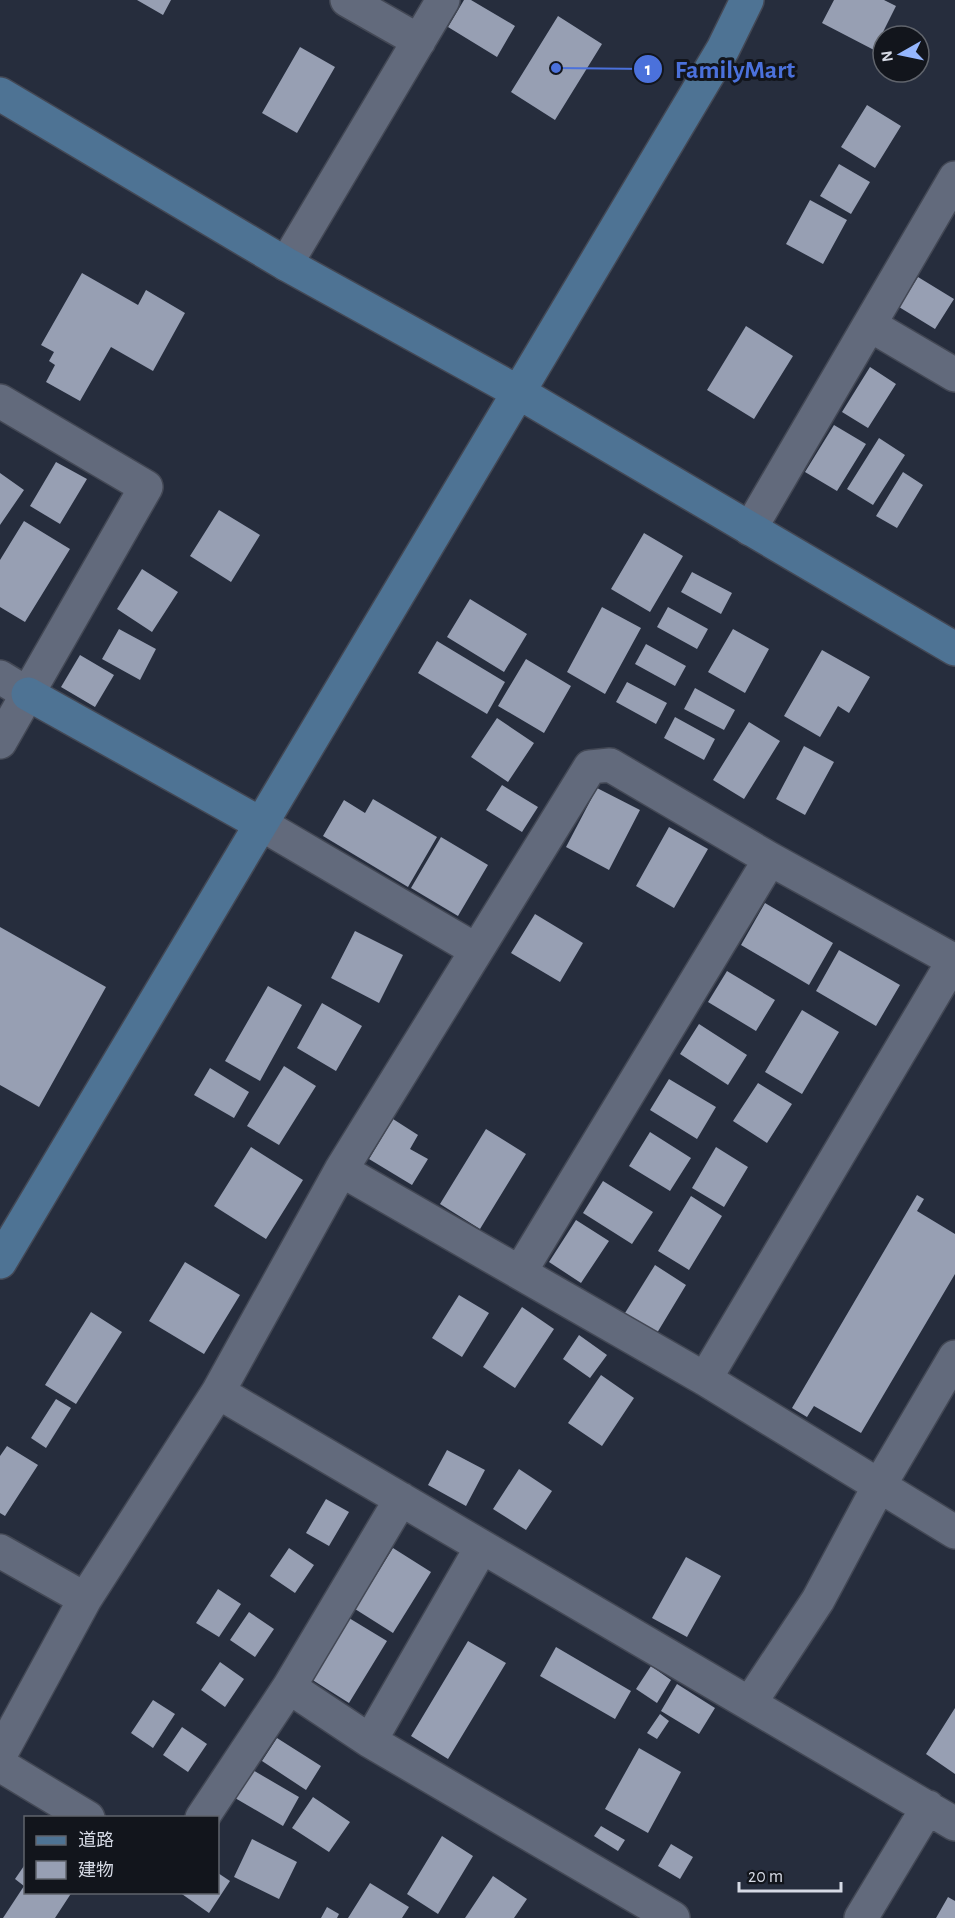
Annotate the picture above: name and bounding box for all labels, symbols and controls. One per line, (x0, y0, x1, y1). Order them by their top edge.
north arrow (871, 24, 931, 84)
callout: FamilyMart (633, 47, 807, 91)
text: N (878, 49, 896, 63)
text: FamilyMart (675, 57, 795, 83)
text: 1 (645, 61, 651, 79)
legend (24, 1816, 219, 1894)
text: 道路 (78, 1830, 114, 1850)
scale bar (739, 1855, 841, 1893)
text: 建物 (78, 1860, 114, 1880)
text: 20 m (748, 1868, 783, 1886)

